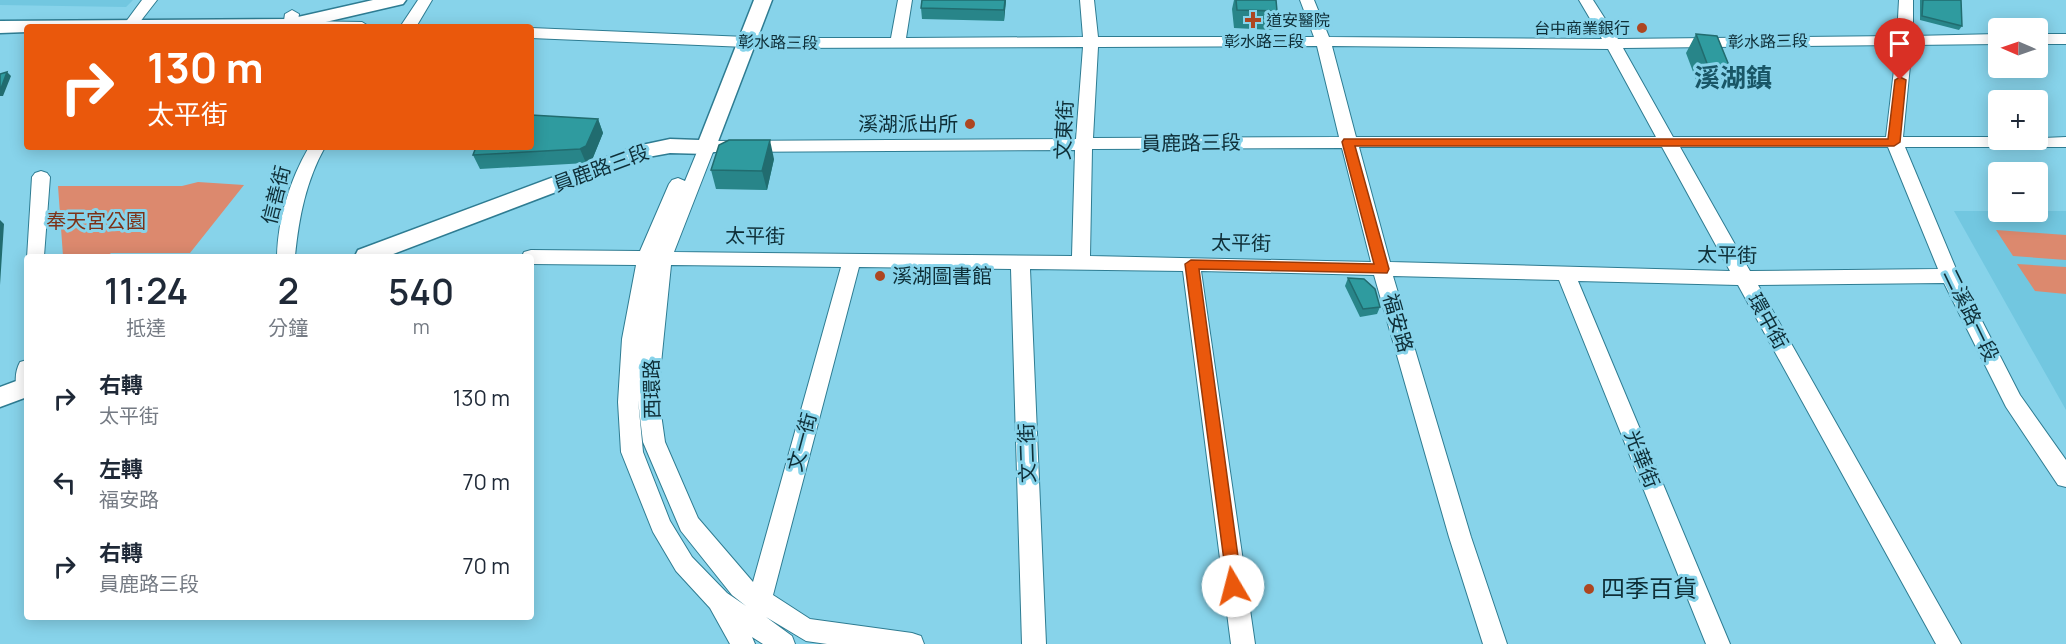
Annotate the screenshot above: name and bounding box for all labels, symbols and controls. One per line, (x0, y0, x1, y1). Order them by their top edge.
place label: 道安醫院 (1266, 9, 1330, 31)
marker: 道安醫院 (1244, 11, 1262, 29)
place label: 台中商業銀行 (1534, 17, 1630, 39)
pin (1874, 18, 1925, 80)
north arrow (1988, 18, 2048, 78)
map controls (1988, 18, 2048, 222)
marker: 台中商業銀行 (1635, 21, 1649, 35)
icon: arrive (1883, 27, 1916, 60)
street label: 彰水路三段 (1728, 29, 1808, 53)
street label: 彰水路三段 (738, 30, 818, 54)
street label: 彰水路三段 (1224, 30, 1304, 52)
text: 130 m (147, 38, 264, 96)
icon: right (48, 48, 126, 126)
district label: 溪湖鎮 (1694, 59, 1772, 95)
button: + (1988, 90, 2048, 150)
text: 太平街 (147, 95, 228, 132)
street label: 文東街 (1048, 99, 1079, 161)
place label: 溪湖派出所 (858, 110, 958, 137)
marker: 溪湖派出所 (963, 117, 977, 131)
street label: 員鹿路三段 (1141, 128, 1241, 157)
street label: 員鹿路三段 (549, 138, 652, 197)
button: − (1988, 162, 2048, 222)
street label: 信善街 (255, 163, 296, 227)
park label: 奉天宮公園 (46, 207, 146, 234)
street label: 太平街 (725, 221, 785, 250)
street label: 太平街 (1211, 228, 1271, 257)
street label: 太平街 (1697, 240, 1757, 269)
place label: 溪湖圖書館 (892, 262, 992, 289)
street label: 二溪路一段 (1937, 264, 2006, 366)
text: 11:24 (104, 266, 188, 315)
text: 2 (278, 266, 299, 315)
text: 540 (388, 267, 454, 316)
marker: 溪湖圖書館 (873, 269, 887, 283)
street label: 環中街 (1742, 288, 1795, 354)
street label: 福安路 (1377, 290, 1420, 355)
text: m (413, 313, 430, 340)
text: 抵達 (126, 314, 166, 341)
text: 分鐘 (268, 314, 308, 341)
street label: 西環路 (637, 359, 666, 419)
text: 右轉 (99, 370, 143, 400)
icon: right (48, 382, 81, 415)
text: 130 m (453, 383, 510, 413)
text: 太平街 (99, 402, 159, 429)
street label: 文一街 (781, 409, 822, 474)
street label: 文二街 (1012, 423, 1041, 483)
street label: 光華街 (1619, 426, 1666, 492)
text: 左轉 (99, 454, 143, 484)
icon: left (48, 466, 81, 499)
text: 70 m (462, 467, 510, 497)
text: 福安路 (99, 486, 159, 513)
text: 右轉 (99, 538, 143, 568)
icon: right (48, 550, 81, 583)
text: 70 m (462, 551, 510, 581)
position arrow (1201, 554, 1265, 618)
text: 員鹿路三段 (99, 570, 199, 597)
place label: 四季百貨 (1601, 571, 1697, 604)
marker: 四季百貨 (1582, 582, 1596, 596)

